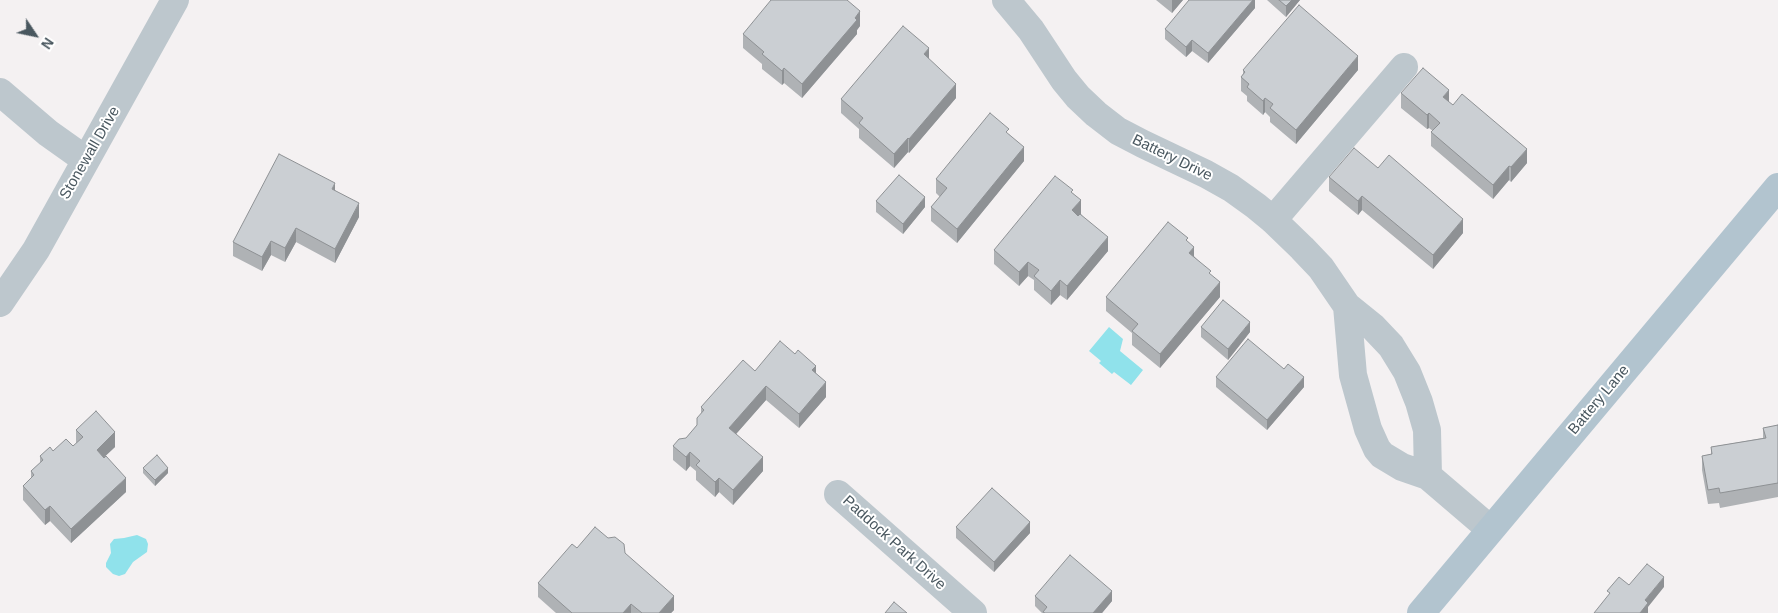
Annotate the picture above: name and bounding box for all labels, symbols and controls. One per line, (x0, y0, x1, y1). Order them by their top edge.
north arrow (10, 10, 60, 60)
text: N (38, 35, 57, 52)
street label: Stonewall Drive (56, 103, 124, 203)
street label: Battery Drive (1129, 131, 1215, 185)
street label: Battery Lane (1565, 362, 1633, 438)
street label: Paddock Park Drive (839, 492, 949, 594)

